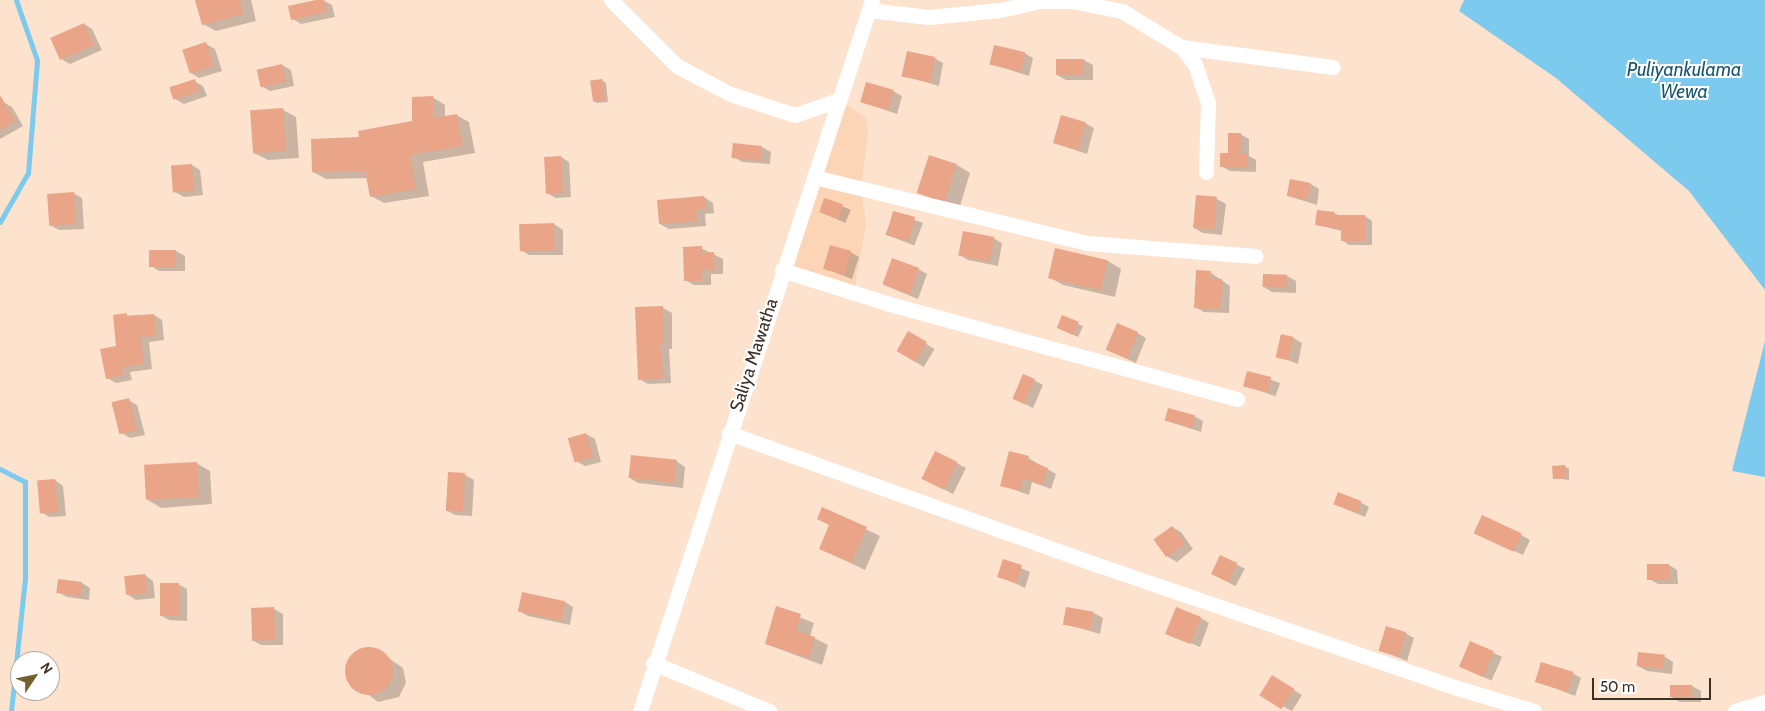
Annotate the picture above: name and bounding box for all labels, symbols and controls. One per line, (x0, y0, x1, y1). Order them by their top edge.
water label: Puliyankulama Wewa (1627, 59, 1741, 103)
street label: Saliya Mawatha (726, 296, 782, 414)
north arrow (10, 651, 60, 701)
text: N (36, 659, 57, 677)
scale bar (1595, 668, 1714, 700)
text: 50 m (1600, 678, 1635, 696)

